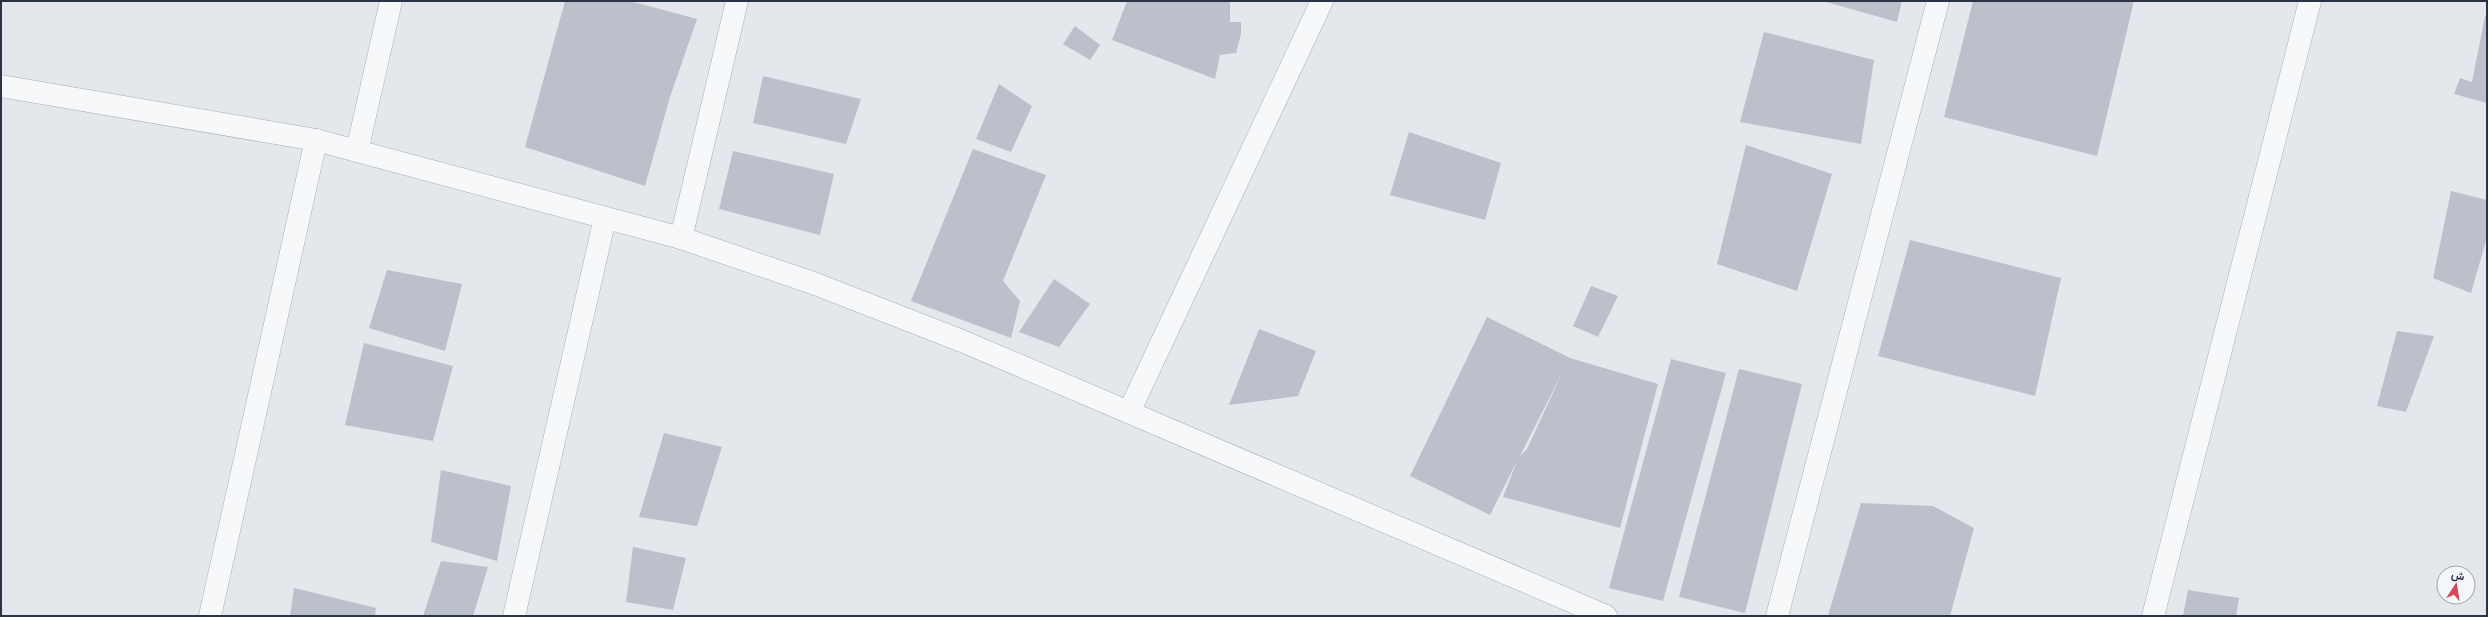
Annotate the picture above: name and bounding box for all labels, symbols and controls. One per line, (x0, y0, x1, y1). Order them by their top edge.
north arrow (2436, 565, 2476, 605)
text: ش (2450, 566, 2466, 583)

